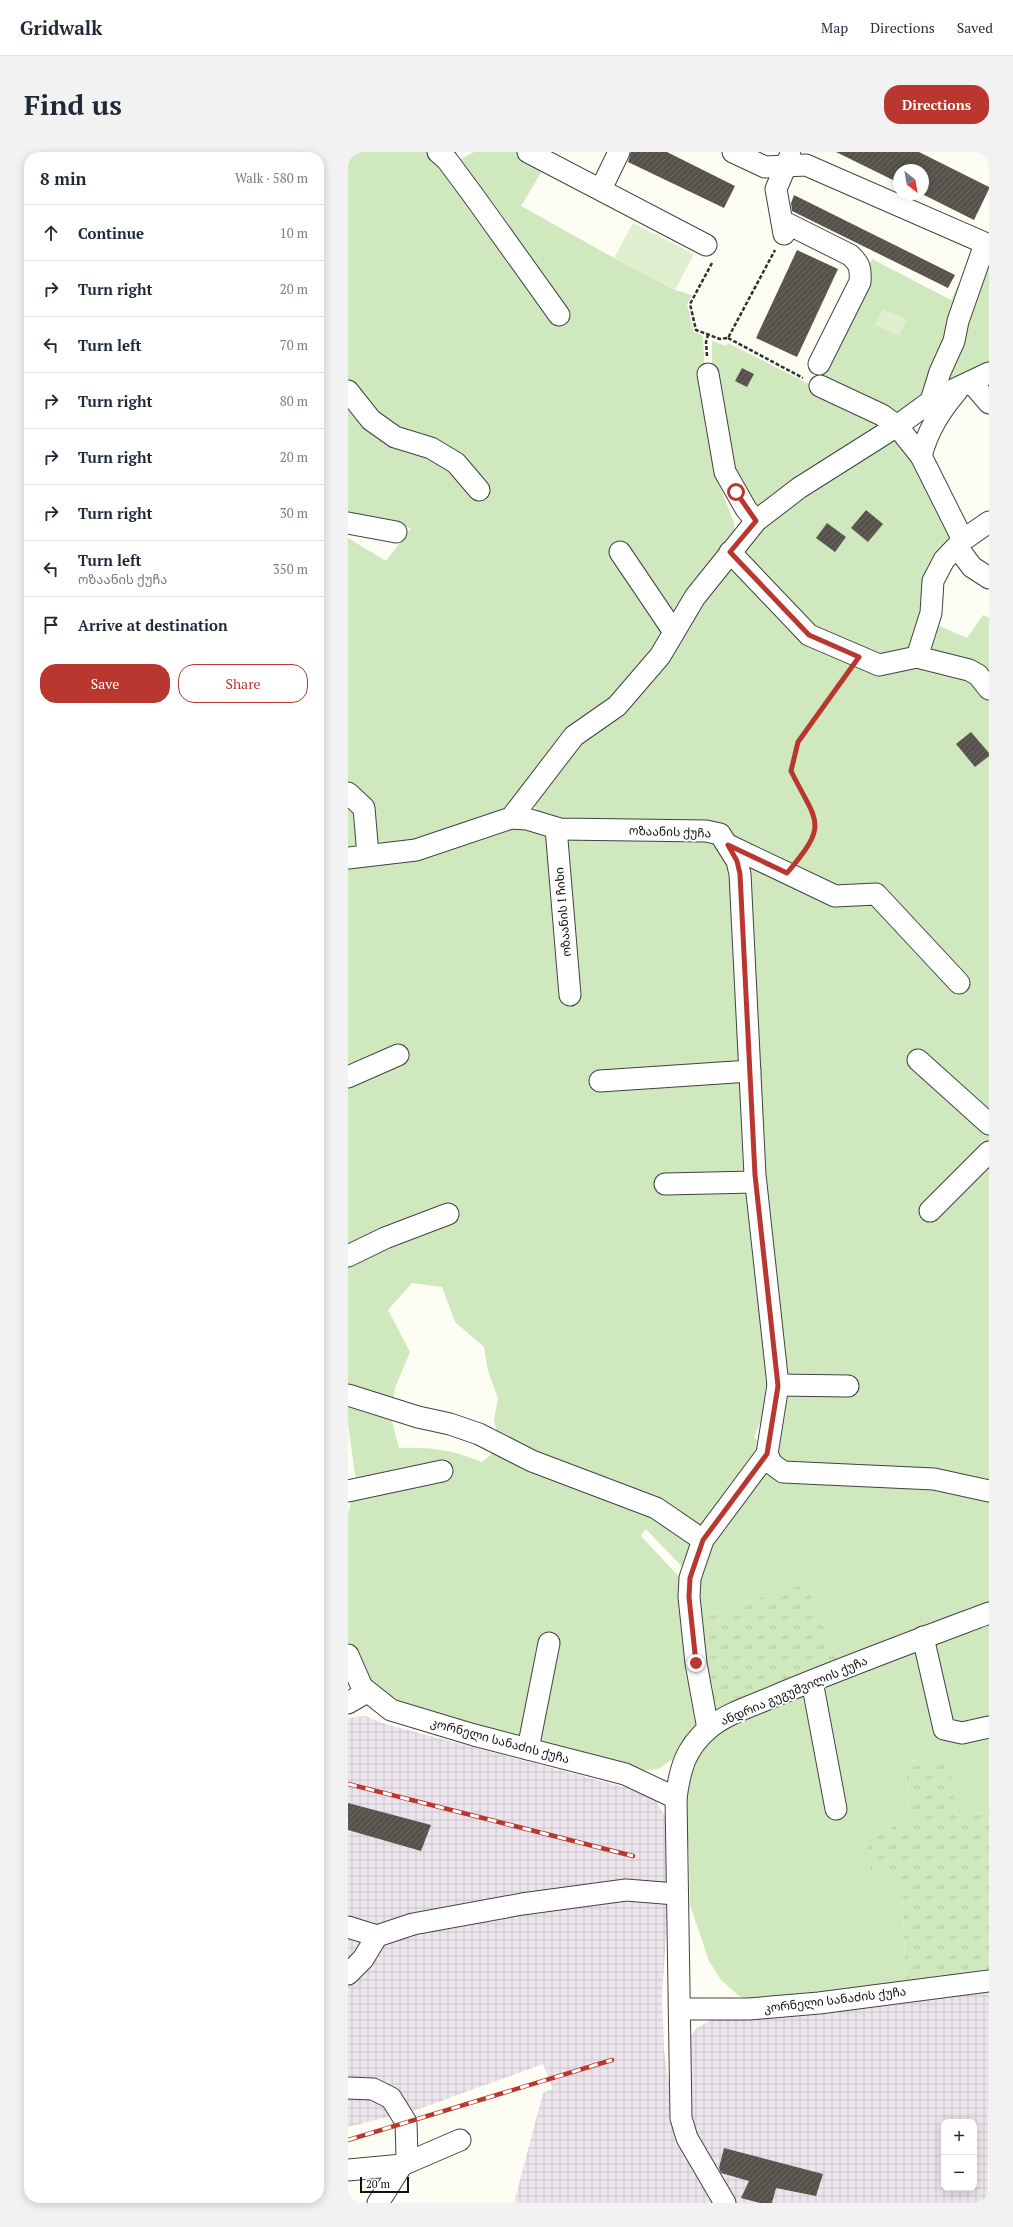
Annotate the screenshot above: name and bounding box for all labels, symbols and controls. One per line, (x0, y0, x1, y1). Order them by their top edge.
text: Gridwalk (20, 15, 102, 40)
text: Map (821, 18, 848, 37)
text: Directions (870, 18, 935, 37)
text: Saved (957, 18, 993, 37)
button: Directions (884, 85, 989, 124)
text: Find us (24, 86, 122, 123)
north arrow (893, 164, 929, 200)
text: 8 min (40, 167, 87, 190)
text: Walk · 580 m (235, 169, 308, 187)
icon: ahead (40, 222, 62, 244)
text: Continue (78, 223, 144, 243)
text: 10 m (280, 224, 308, 242)
icon: right (40, 278, 62, 300)
text: Turn right (78, 279, 153, 299)
text: 20 m (280, 280, 308, 298)
icon: left (40, 334, 62, 356)
text: Turn left (78, 335, 142, 355)
text: 70 m (280, 336, 308, 354)
icon: right (40, 390, 62, 412)
text: Turn right (78, 391, 153, 411)
text: 80 m (280, 392, 308, 410)
icon: right (40, 446, 62, 468)
text: Turn right (78, 447, 153, 467)
text: 20 m (280, 448, 308, 466)
route start (727, 483, 745, 501)
icon: right (40, 502, 62, 524)
text: Turn right (78, 503, 153, 523)
text: 30 m (280, 504, 308, 522)
text: Turn left (78, 550, 142, 570)
icon: left (40, 558, 62, 580)
text: 350 m (273, 560, 308, 578)
text: ოზაანის ქუჩა (78, 570, 167, 588)
icon: arrive (40, 614, 62, 636)
text: Arrive at destination (78, 615, 228, 635)
button: Save (40, 664, 170, 703)
button: Share (178, 664, 308, 703)
street label: ოზაანის ქუჩა (629, 823, 712, 840)
street label: ოზაანის I ჩიხი (551, 867, 574, 957)
street label: ანდრია გუგუშვილის ქუჩა (718, 1653, 870, 1729)
route end (687, 1654, 705, 1672)
street label: კორნელი სანაძის ქუჩა (429, 1715, 571, 1767)
street label: კორნელი სანაძის ქუჩა (763, 1983, 907, 2017)
map controls (941, 2119, 977, 2191)
button: + (941, 2119, 977, 2155)
button: − (941, 2155, 977, 2191)
scale bar (360, 2175, 409, 2194)
text: 20 m (366, 2177, 390, 2191)

